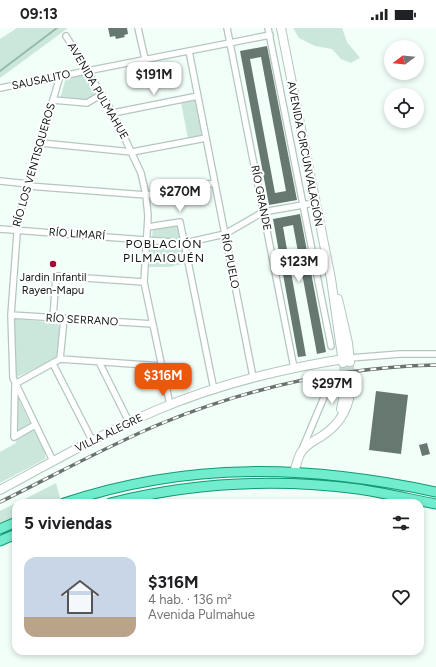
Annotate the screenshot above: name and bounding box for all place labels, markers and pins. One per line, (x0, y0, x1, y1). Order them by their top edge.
pin: $191M (126, 62, 182, 96)
pin: $270M (152, 179, 208, 213)
pin: $123M (271, 249, 327, 283)
marker: Jardin Infantil Rayen-Mapu (48, 259, 58, 269)
place label: Jardin Infantil Rayen-Mapu (20, 271, 86, 297)
pin: $316M (135, 363, 191, 397)
pin: $297M (304, 371, 360, 405)

